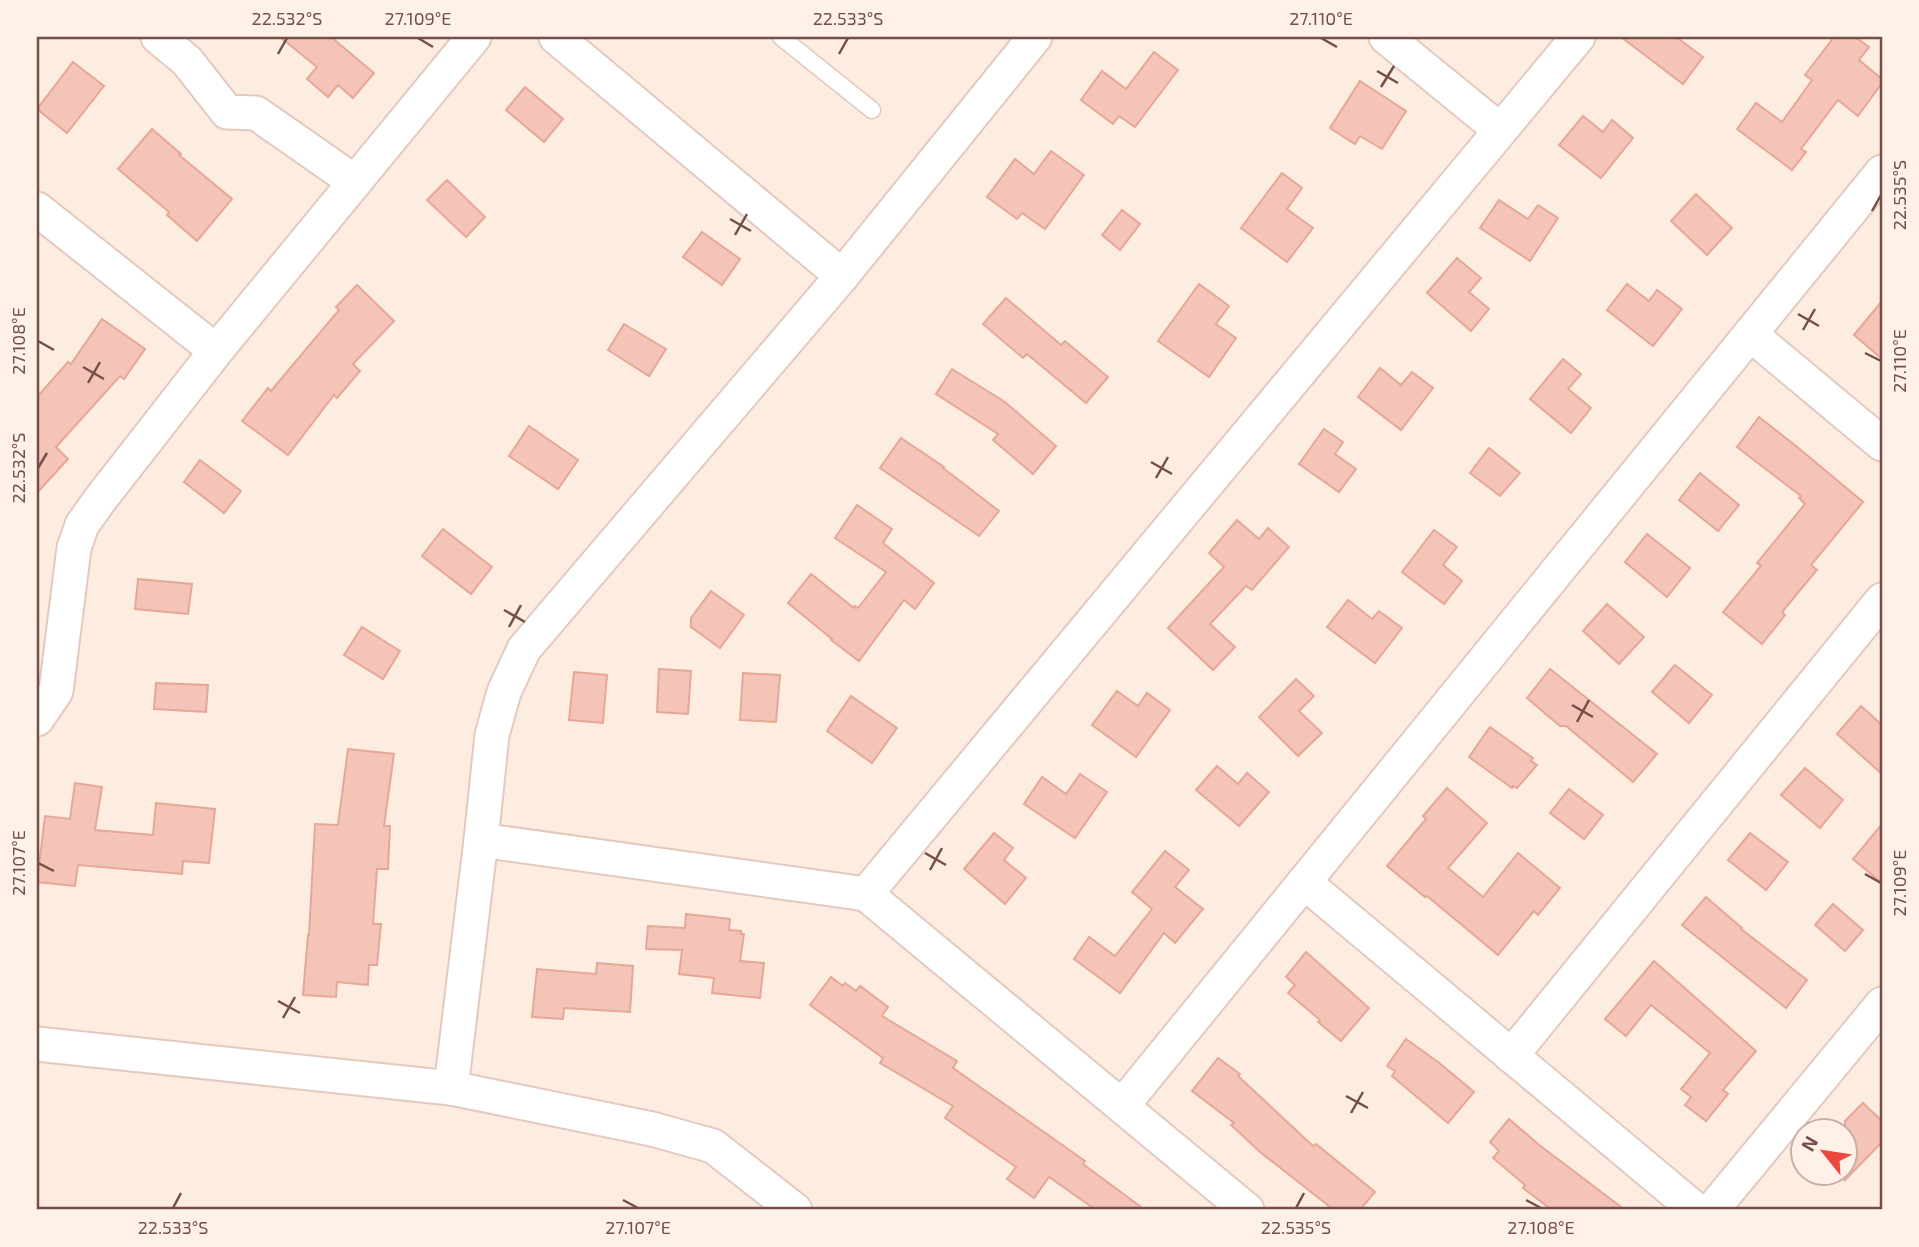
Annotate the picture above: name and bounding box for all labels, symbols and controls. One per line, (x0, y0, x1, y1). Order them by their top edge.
text: 22.532°S (252, 7, 322, 29)
text: 27.109°E (385, 7, 451, 29)
text: 22.533°S (813, 7, 883, 29)
text: 27.110°E (1289, 7, 1353, 29)
text: 22.535°S (1888, 160, 1910, 230)
text: 27.108°E (7, 307, 29, 375)
text: 27.110°E (1888, 329, 1910, 393)
text: 22.532°S (7, 433, 29, 503)
text: 27.107°E (7, 830, 29, 896)
text: 27.109°E (1888, 850, 1910, 916)
north arrow (1790, 1118, 1860, 1188)
text: N (1795, 1132, 1822, 1155)
text: 22.533°S (138, 1216, 208, 1238)
text: 27.107°E (605, 1216, 671, 1238)
text: 22.535°S (1261, 1216, 1331, 1238)
text: 27.108°E (1507, 1216, 1575, 1238)

